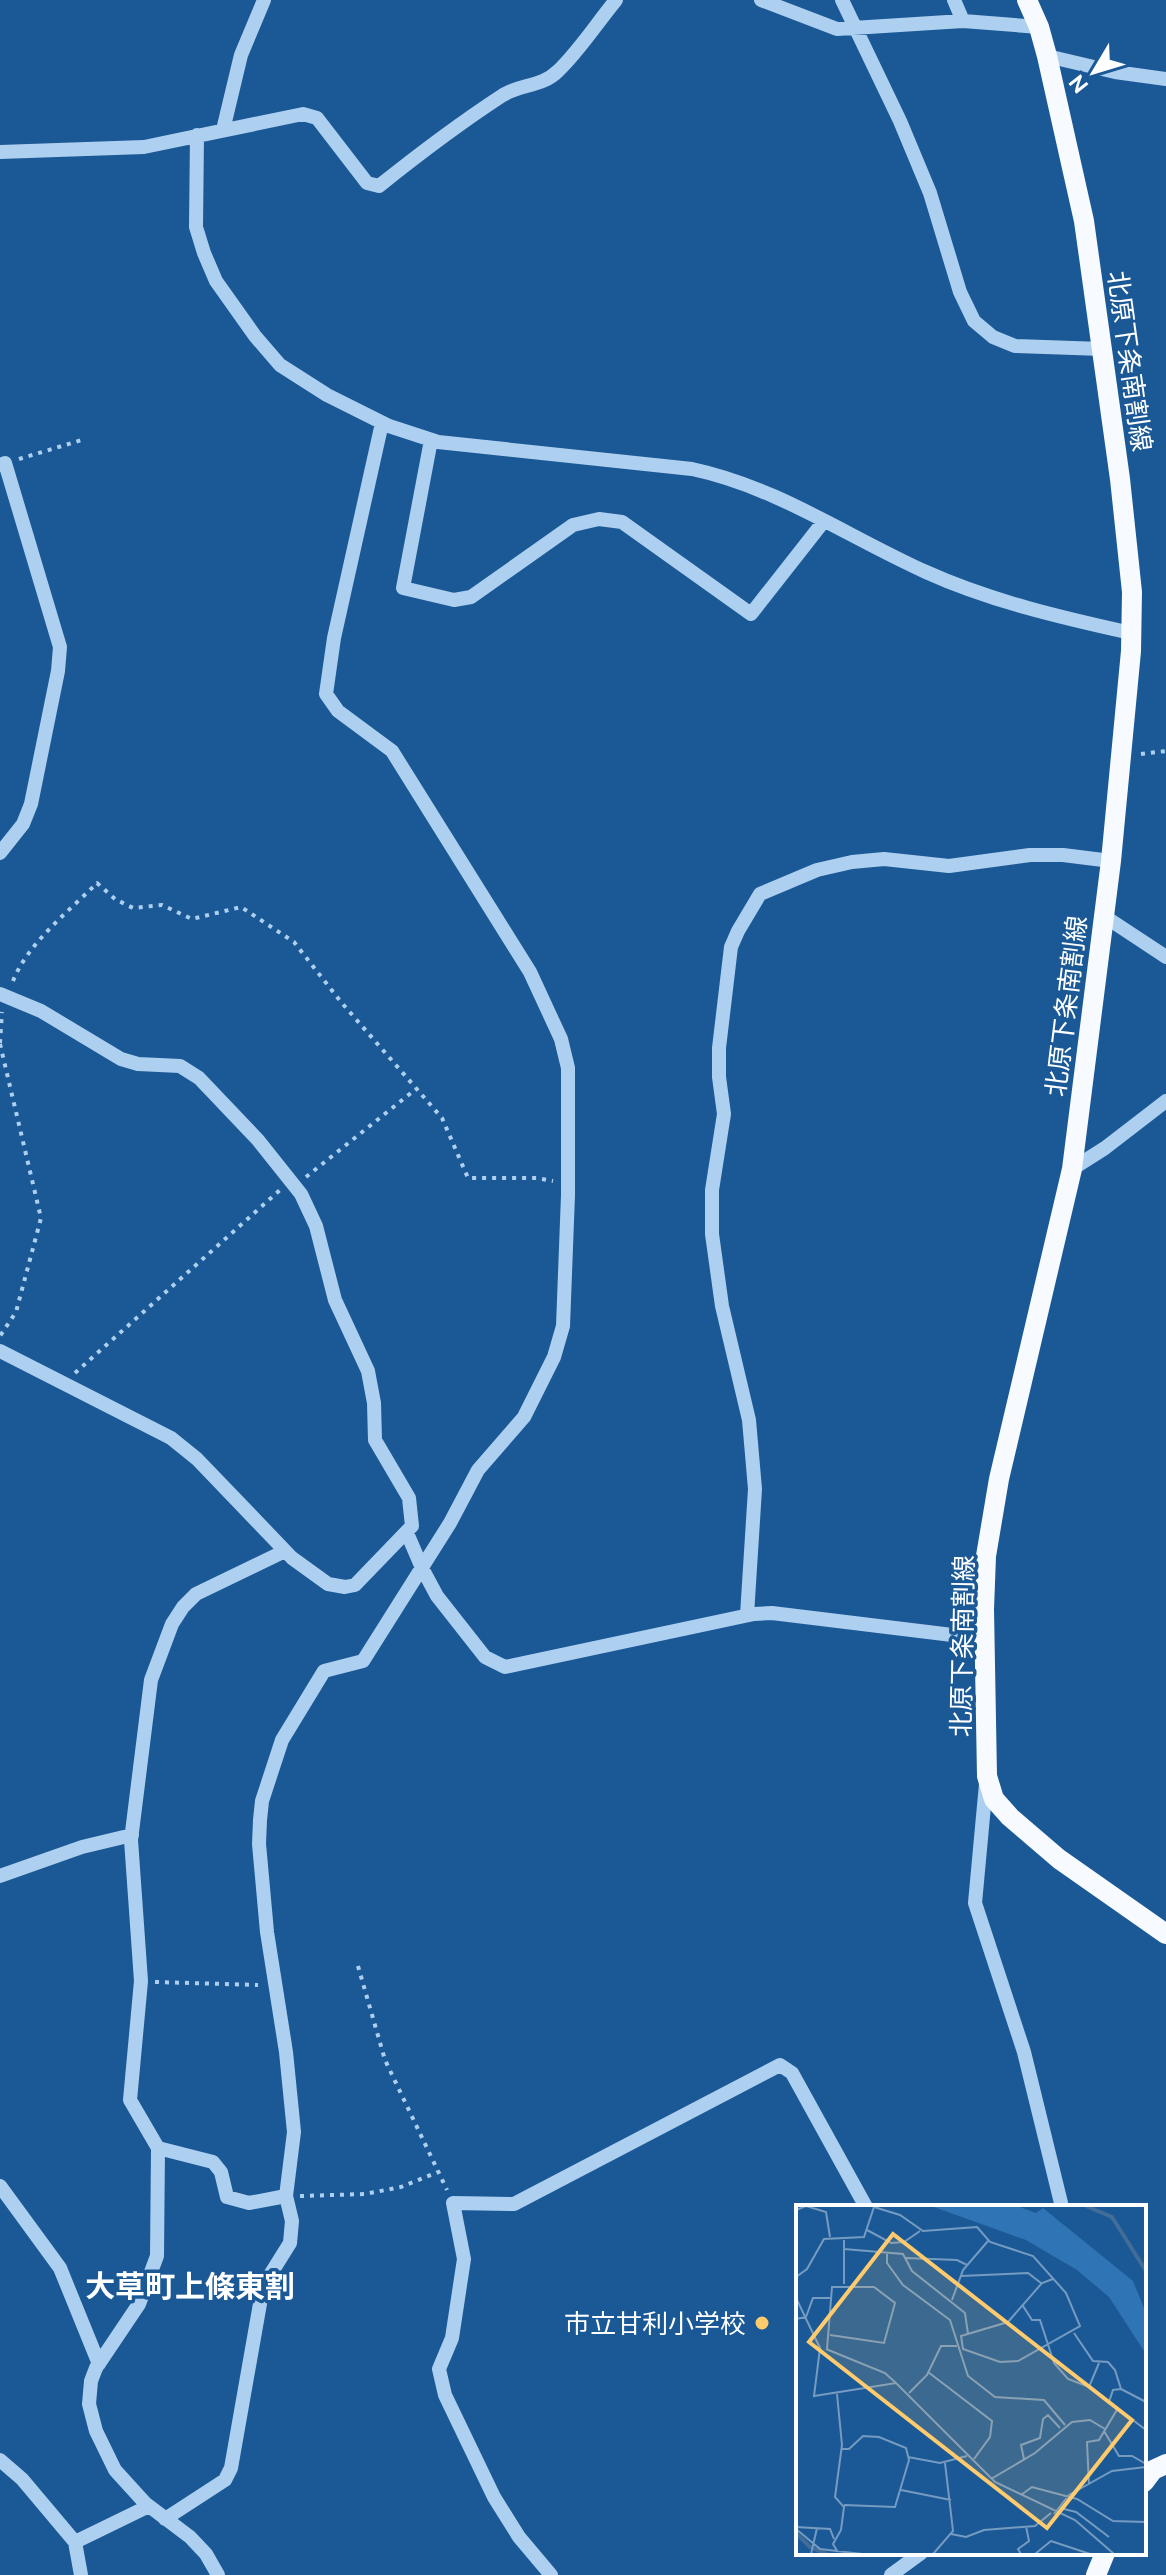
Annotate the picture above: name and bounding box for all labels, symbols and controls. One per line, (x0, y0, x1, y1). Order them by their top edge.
north arrow (1054, 32, 1134, 112)
text: N (1063, 70, 1093, 99)
street label: 北原下条南割線 (1103, 269, 1157, 453)
street label: 北原下条南割線 (1041, 914, 1091, 1098)
street label: 北原下条南割線 (946, 1555, 978, 1737)
inset map (796, 2205, 1146, 2555)
district label: 大草町上條東割 (85, 2269, 295, 2303)
place label: 市立甘利小学校 (564, 2309, 746, 2338)
marker: 市立甘利小学校 (753, 2314, 771, 2332)

